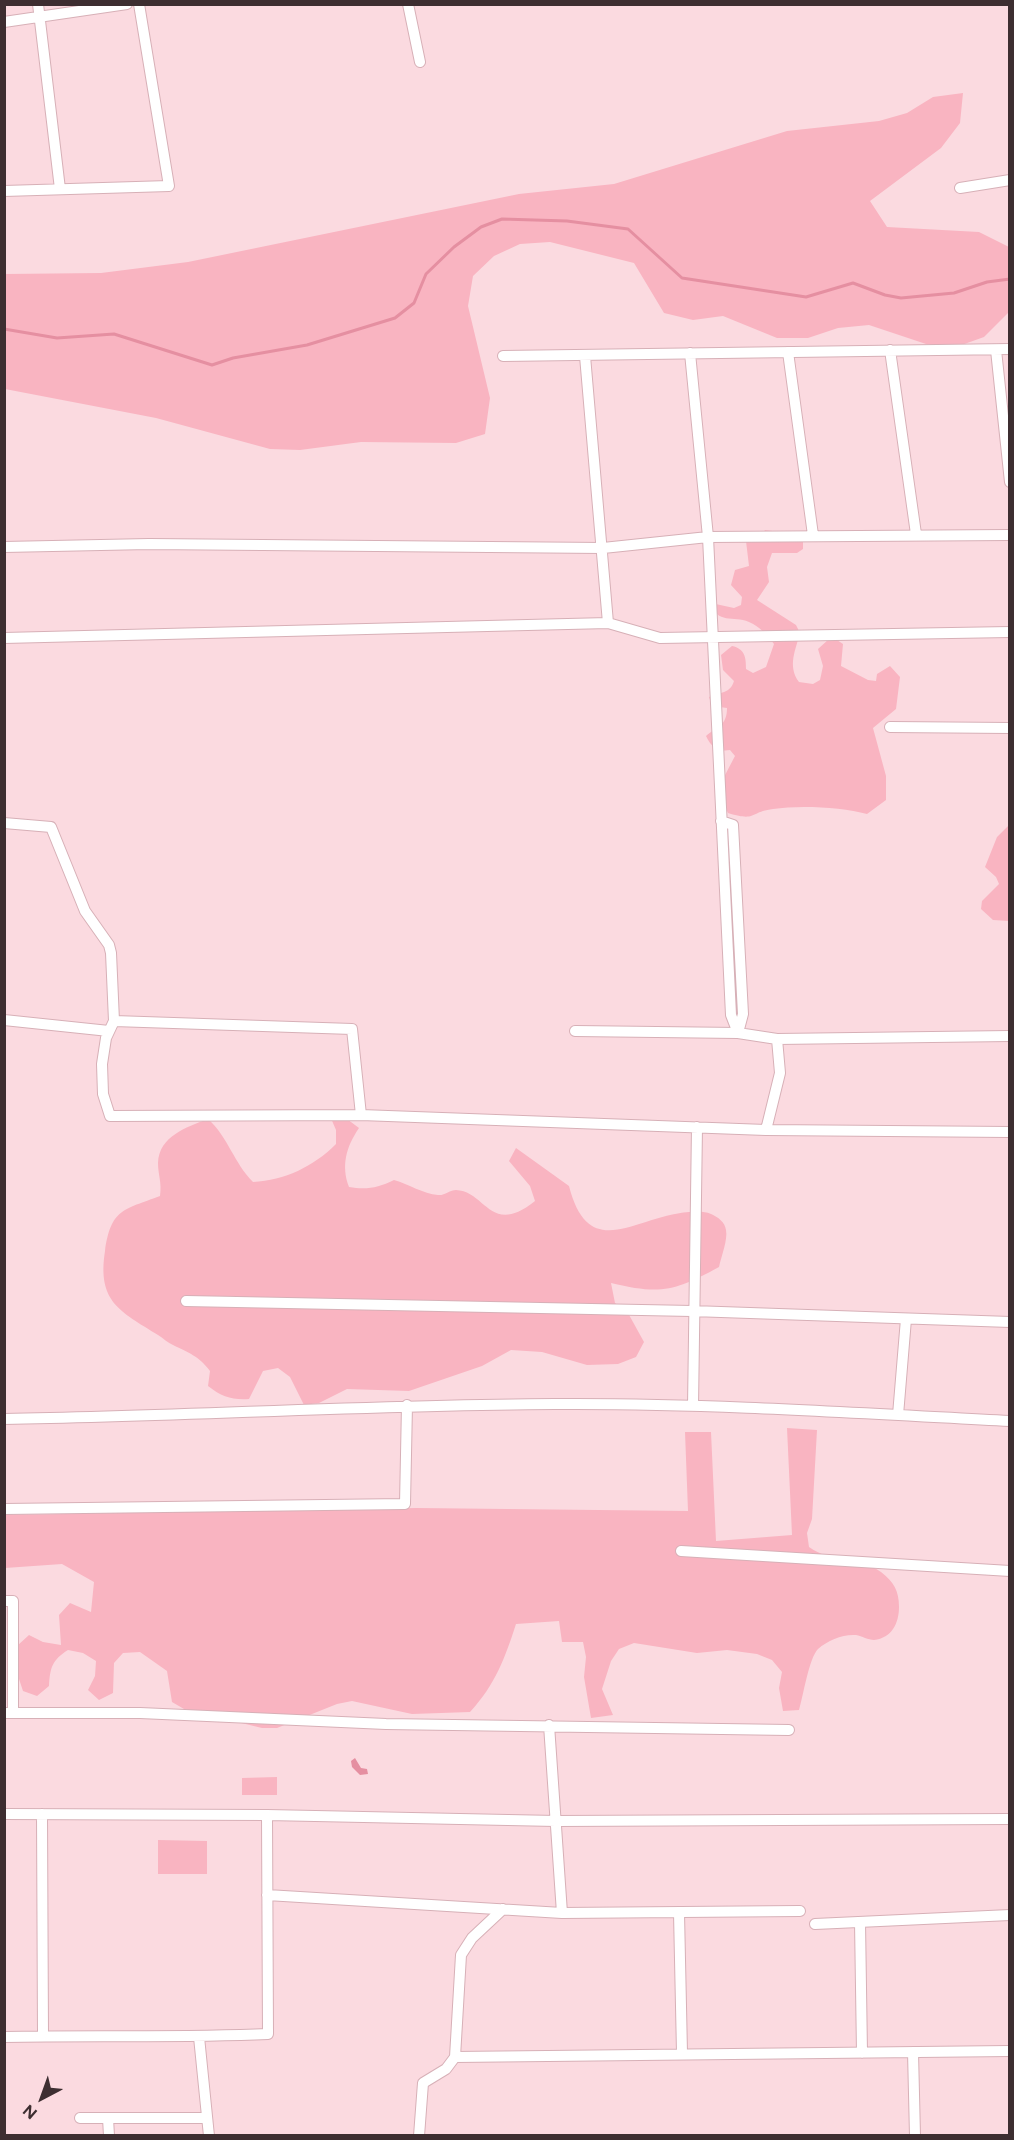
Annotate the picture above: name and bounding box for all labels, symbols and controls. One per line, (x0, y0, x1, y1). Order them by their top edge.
north arrow (12, 2068, 72, 2128)
text: N (19, 2101, 41, 2123)

